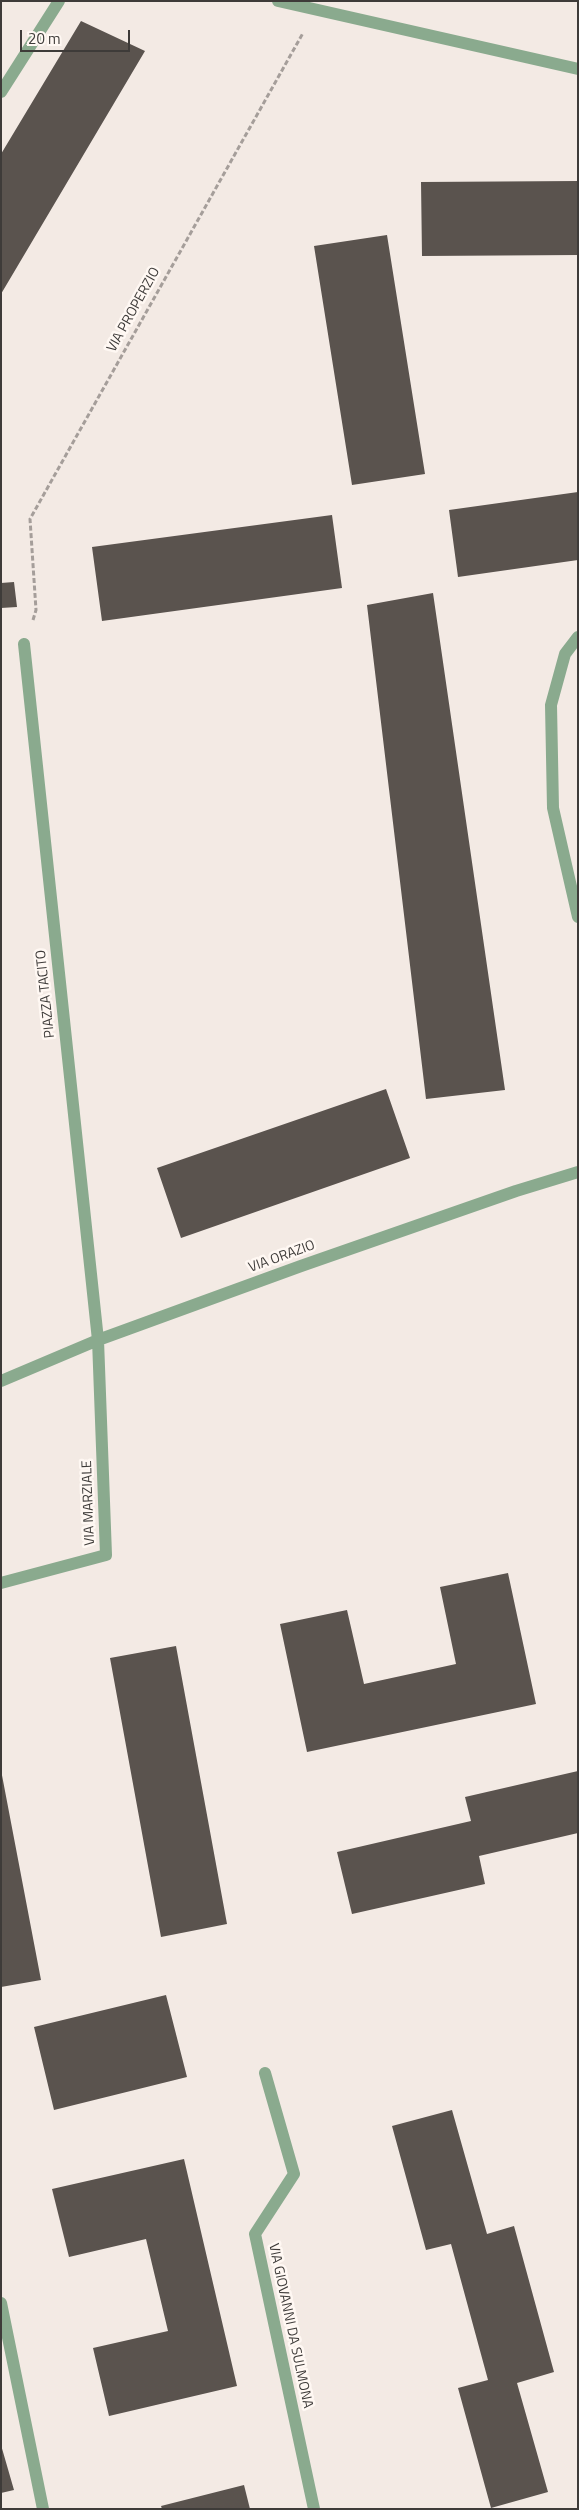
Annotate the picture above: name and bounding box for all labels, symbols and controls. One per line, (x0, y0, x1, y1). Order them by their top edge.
scale bar (22, 20, 132, 52)
text: 20 m (28, 27, 61, 50)
street label: VIA PROPERZIO (104, 265, 164, 355)
street label: PIAZZA TACITO (33, 949, 59, 1039)
street label: VIA ORAZIO (247, 1237, 317, 1277)
street label: VIA MARZIALE (79, 1460, 99, 1546)
street label: VIA GIOVANNI DA SULMONA (264, 2242, 316, 2410)

